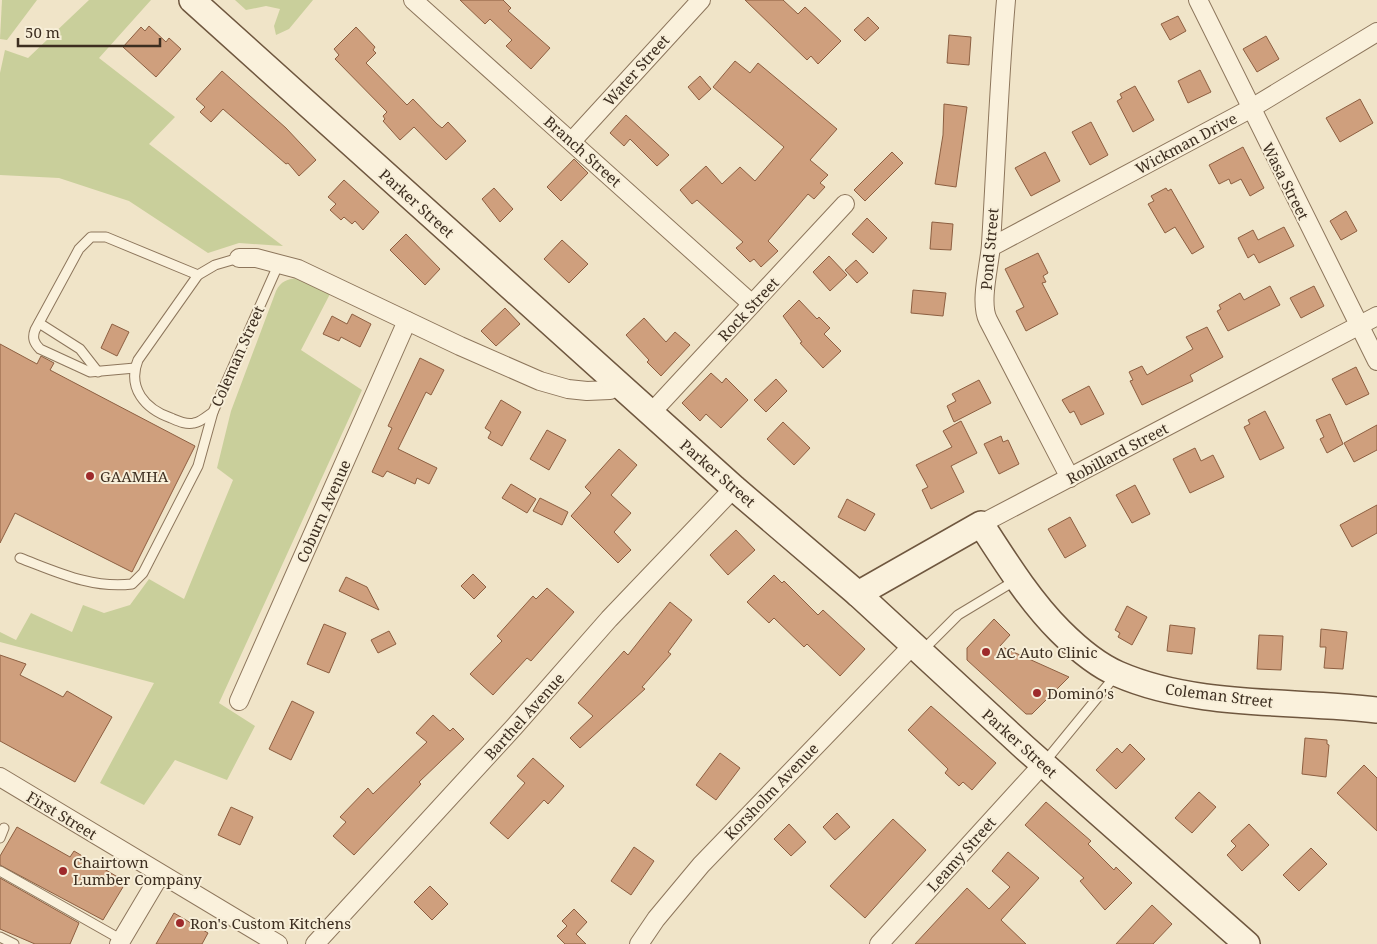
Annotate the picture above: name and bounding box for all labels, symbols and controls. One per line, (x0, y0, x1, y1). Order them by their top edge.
scale bar (18, 15, 160, 47)
text: 50 m (25, 22, 60, 42)
street label: Water Street (599, 30, 673, 110)
street label: Wickman Drive (1132, 108, 1240, 178)
street label: Branch Street (540, 111, 626, 191)
street label: Wasa Street (1258, 139, 1314, 223)
street label: Parker Street (375, 164, 459, 242)
street label: Pond Street (975, 207, 1003, 291)
street label: Rock Street (713, 273, 783, 345)
street label: Coleman Street (206, 302, 268, 410)
street label: Robillard Street (1063, 418, 1171, 488)
street label: Parker Street (676, 435, 760, 511)
street label: Coburn Avenue (291, 456, 355, 566)
place label: GAAMHA (100, 466, 169, 486)
marker: GAAMHA (84, 470, 96, 482)
place label: AC Auto Clinic (996, 642, 1098, 662)
marker: AC Auto Clinic (980, 646, 992, 658)
street label: Barthel Avenue (480, 668, 568, 764)
street label: Coleman Street (1164, 678, 1274, 712)
place label: Domino's (1047, 683, 1114, 703)
marker: Domino's (1031, 687, 1043, 699)
street label: Parker Street (978, 704, 1062, 782)
street label: Korsholm Avenue (720, 738, 822, 844)
street label: First Street (23, 786, 101, 844)
street label: Leamy Street (922, 812, 1000, 896)
place label: Chairtown Lumber Company (73, 852, 202, 889)
marker: Chairtown Lumber Company (57, 865, 69, 877)
place label: Ron's Custom Kitchens (190, 913, 351, 933)
marker: Ron's Custom Kitchens (174, 917, 186, 929)

